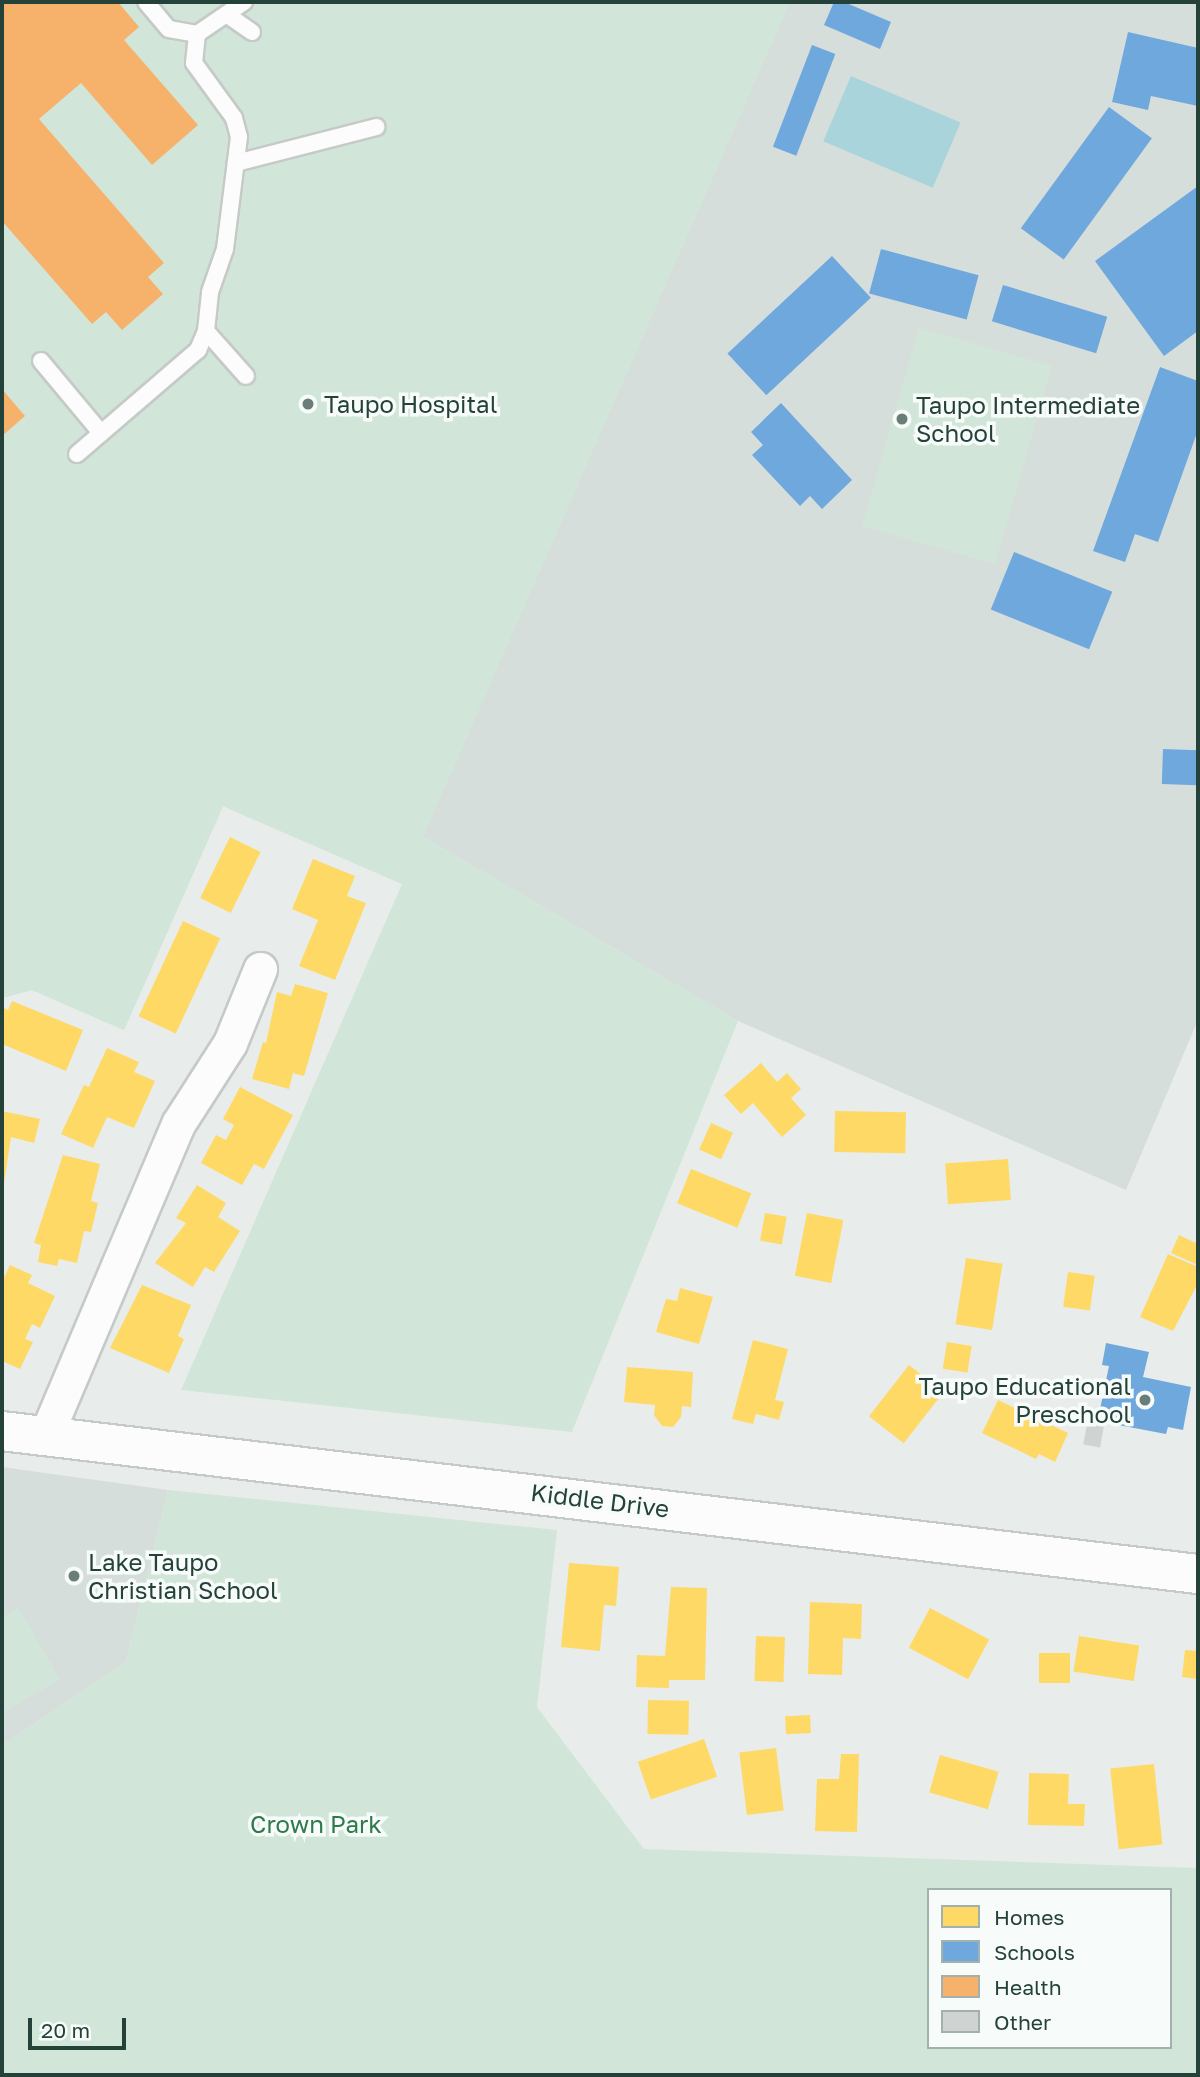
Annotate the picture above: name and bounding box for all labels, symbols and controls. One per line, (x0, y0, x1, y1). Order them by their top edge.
place label: Taupo Hospital (324, 390, 497, 418)
place label: Taupo Intermediate School (916, 391, 1140, 447)
marker: Taupo Hospital (298, 394, 318, 414)
marker: Taupo Intermediate School (894, 411, 910, 427)
place label: Taupo Educational Preschool (919, 1372, 1131, 1428)
marker: Taupo Educational Preschool (1137, 1392, 1153, 1408)
street label: Kiddle Drive (529, 1477, 671, 1523)
place label: Lake Taupo Christian School (88, 1548, 278, 1604)
marker: Lake Taupo Christian School (66, 1568, 82, 1584)
park label: Crown Park (250, 1810, 382, 1838)
legend (927, 1888, 1172, 2049)
text: Homes (994, 1904, 1064, 1930)
text: Schools (994, 1939, 1075, 1965)
text: Health (994, 1974, 1062, 2000)
scale bar (32, 2004, 130, 2048)
text: Other (994, 2009, 1051, 2035)
text: 20 m (41, 2017, 90, 2043)

